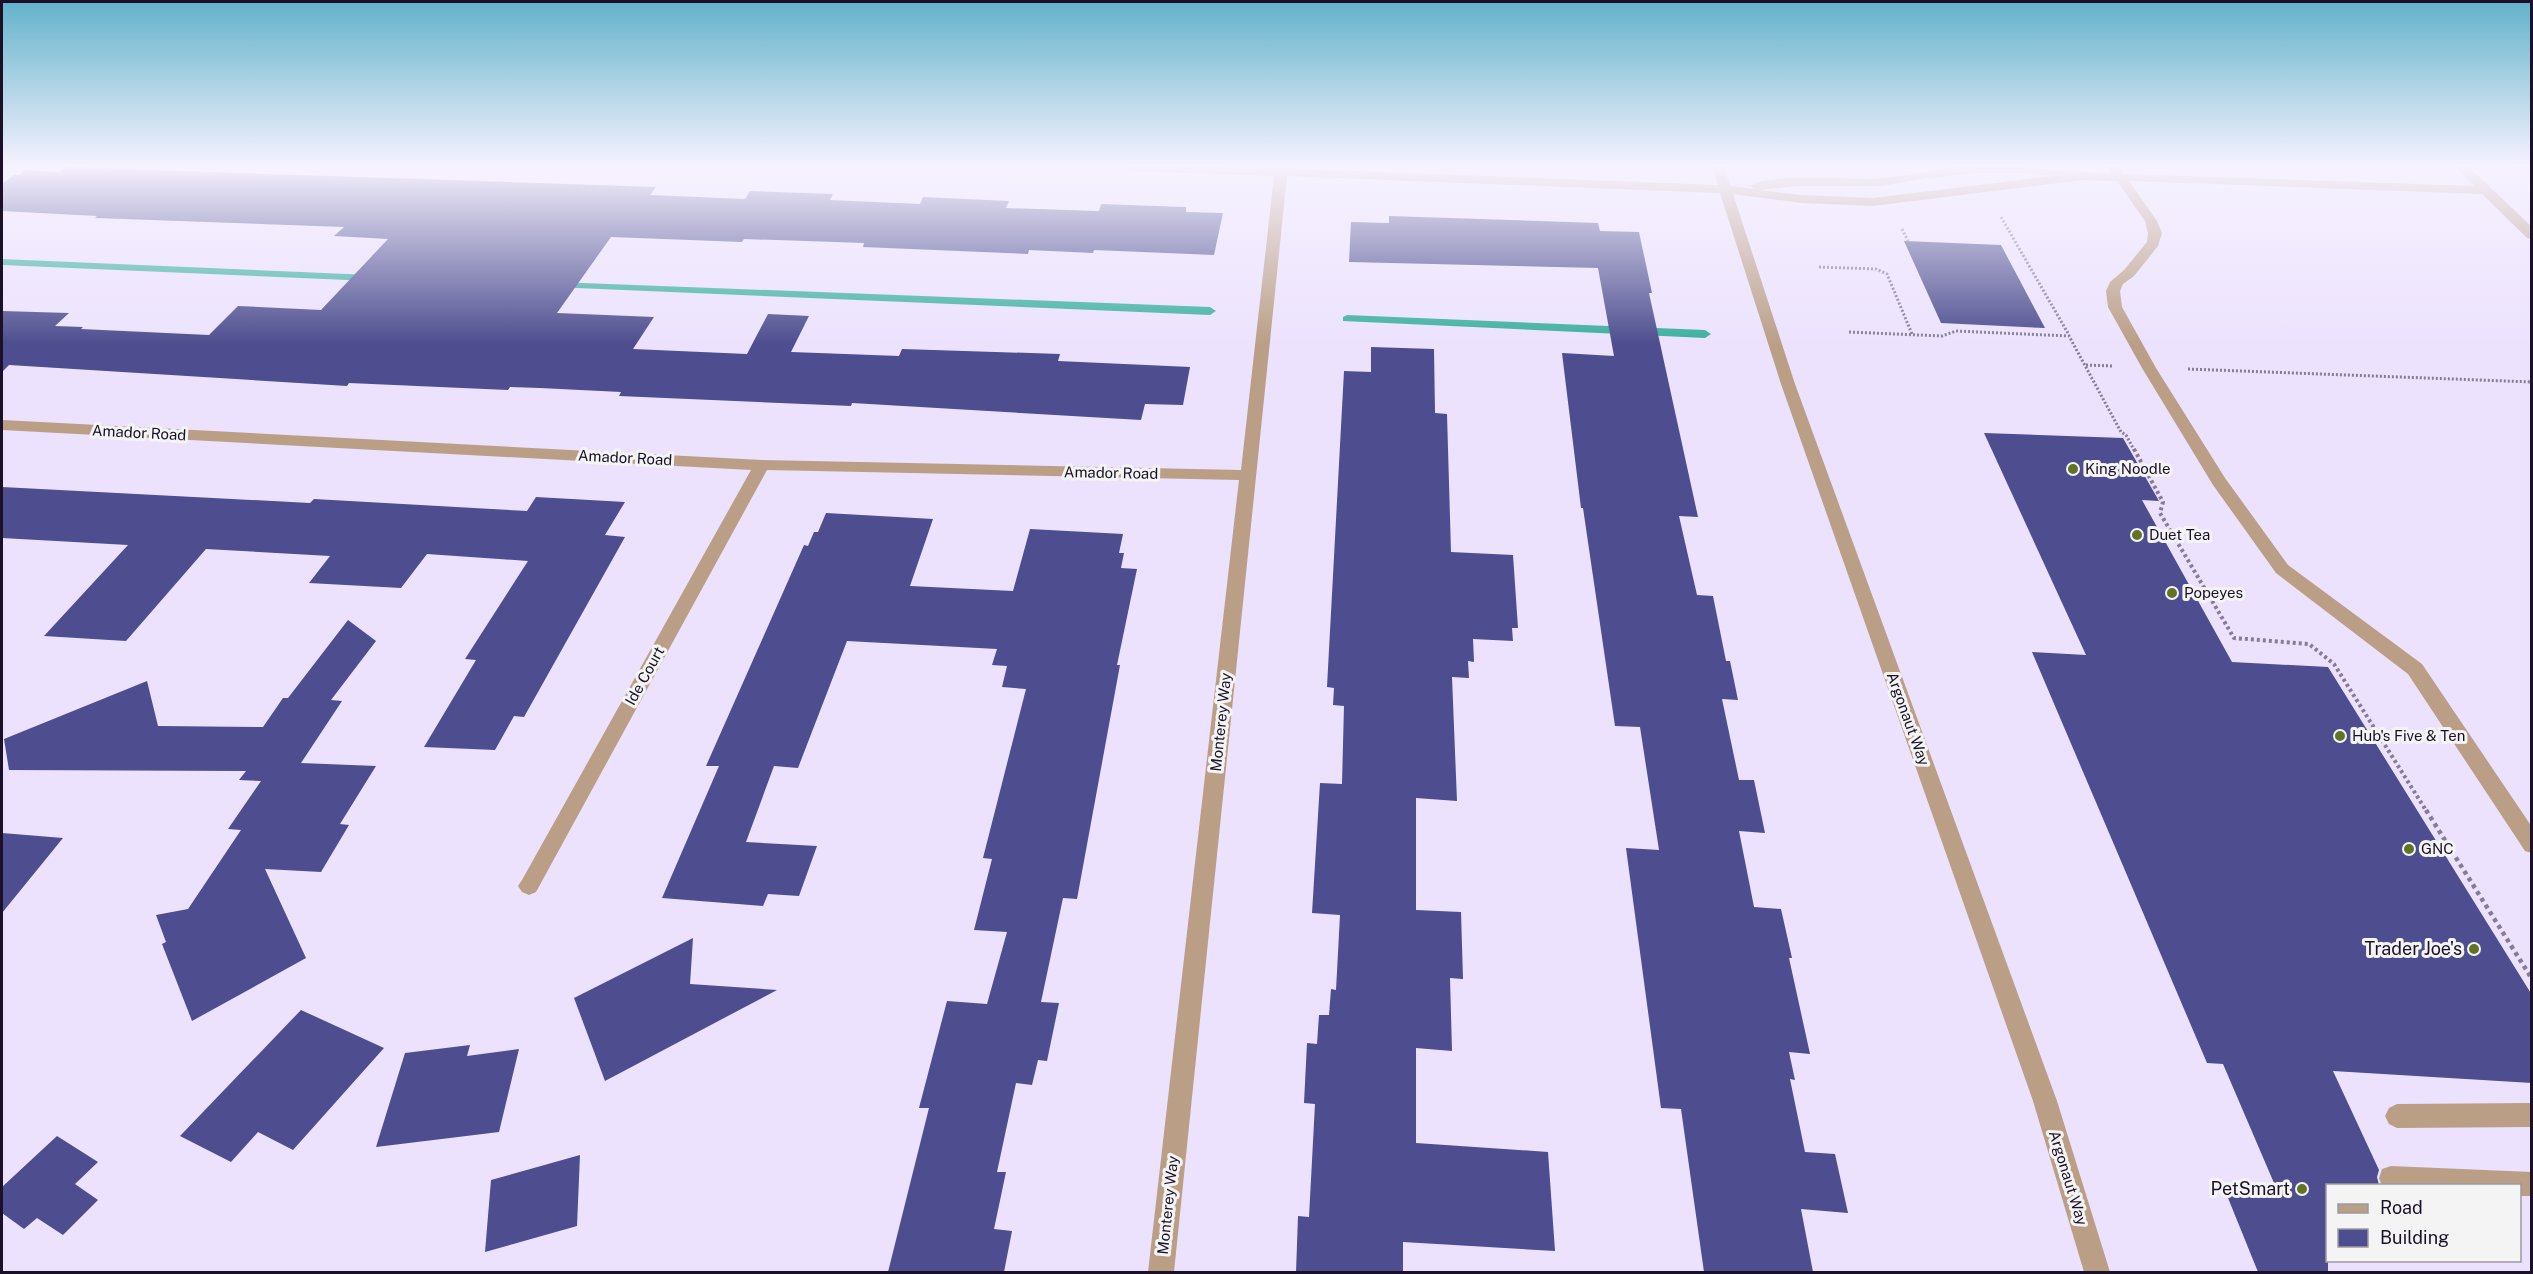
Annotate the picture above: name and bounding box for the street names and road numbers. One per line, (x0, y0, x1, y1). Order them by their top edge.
street label: Amador Road (91, 422, 187, 443)
street label: Amador Road (577, 447, 673, 468)
street label: Amador Road (1064, 463, 1158, 482)
street label: Ide Court (622, 643, 668, 708)
street label: Argonaut Way (1884, 670, 1933, 768)
street label: Monterey Way (1207, 672, 1234, 772)
street label: Argonaut Way (2046, 1128, 2091, 1227)
street label: Monterey Way (1154, 1155, 1181, 1255)

